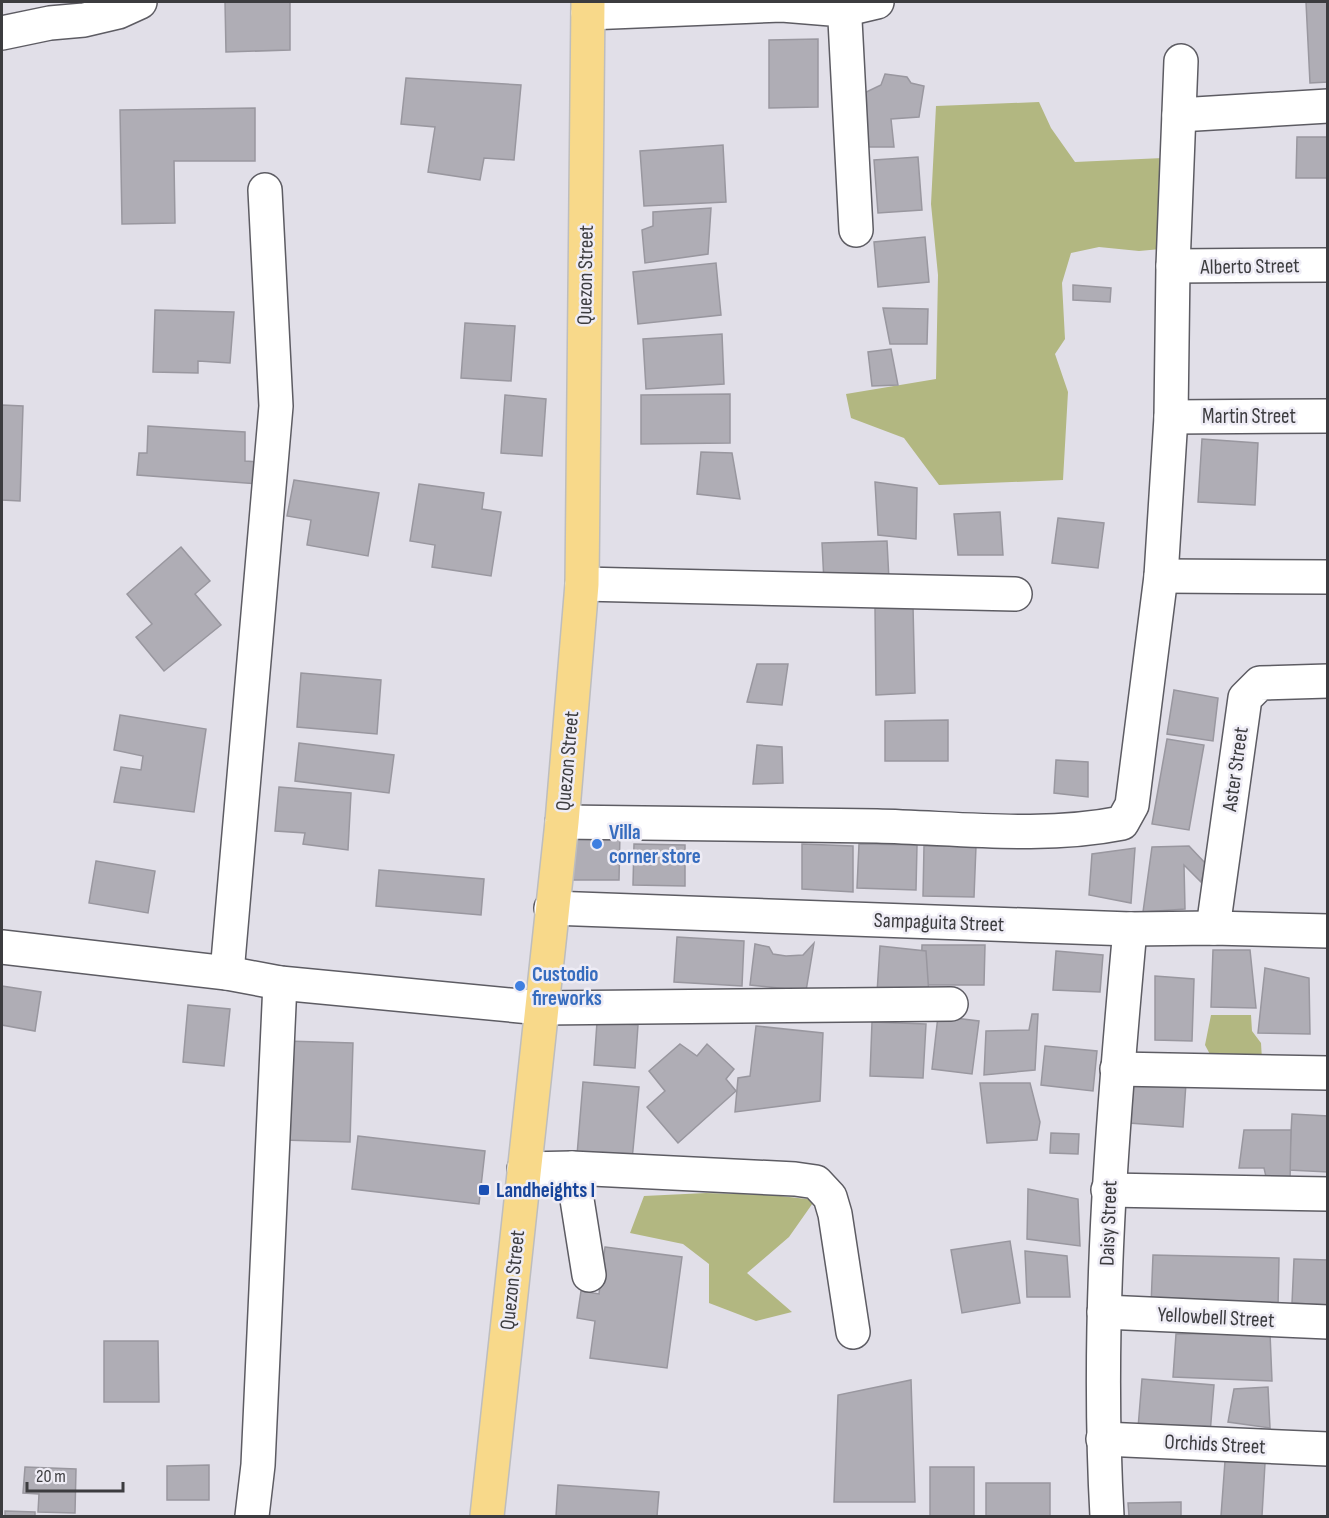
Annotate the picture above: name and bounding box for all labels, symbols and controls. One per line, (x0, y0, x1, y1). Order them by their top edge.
street label: Quezon Street (572, 225, 599, 325)
street label: Alberto Street (1199, 253, 1300, 280)
street label: Martin Street (1202, 404, 1296, 429)
street label: Quezon Street (551, 710, 584, 812)
street label: Aster Street (1217, 725, 1254, 814)
place label: Villa corner store (609, 820, 701, 869)
marker: Villa corner store (590, 837, 604, 851)
street label: Sampaguita Street (873, 908, 1005, 937)
place label: Custodio fireworks (532, 962, 602, 1011)
marker: Custodio fireworks (513, 979, 527, 993)
place label: Landheights I (496, 1178, 595, 1203)
street label: Daisy Street (1095, 1180, 1122, 1266)
marker: Landheights I (477, 1183, 491, 1197)
street label: Quezon Street (495, 1229, 530, 1331)
street label: Yellowbell Street (1157, 1302, 1275, 1333)
street label: Orchids Street (1164, 1429, 1266, 1460)
scale bar (27, 1455, 123, 1493)
text: 20 m (36, 1466, 66, 1487)

